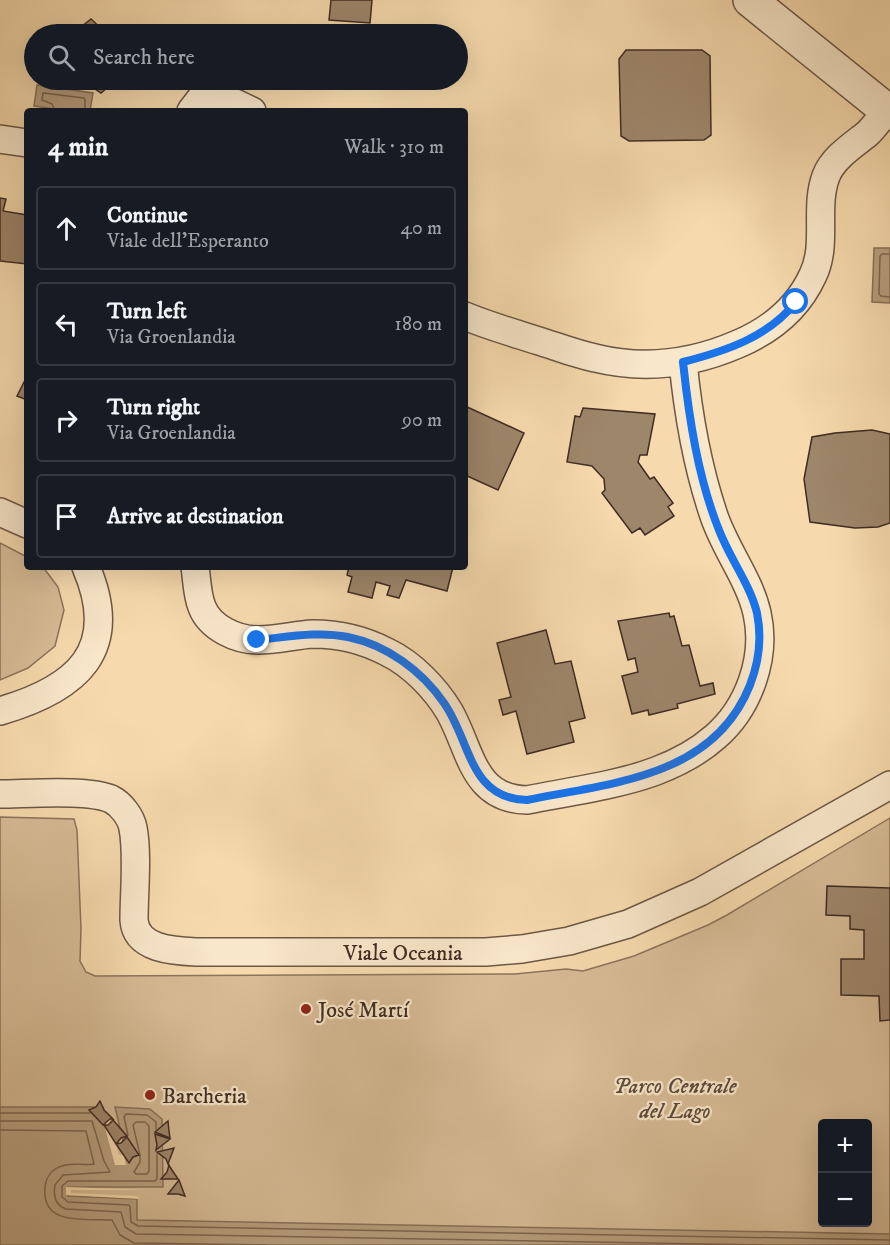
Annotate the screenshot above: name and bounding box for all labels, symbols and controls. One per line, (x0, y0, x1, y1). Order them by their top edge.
search box (24, 24, 468, 90)
icon: search (45, 41, 78, 74)
text: Search here (93, 44, 195, 71)
text: 4 min (48, 131, 108, 164)
text: Walk · 310 m (344, 135, 444, 160)
text: Continue (107, 202, 188, 229)
icon: ahead (50, 212, 83, 245)
text: 40 m (400, 216, 442, 241)
text: Viale dell'Esperanto (107, 229, 269, 254)
route start (782, 288, 808, 314)
text: Turn left (107, 298, 187, 325)
icon: left (50, 308, 83, 341)
text: 180 m (395, 312, 442, 337)
text: Via Groenlandia (107, 325, 236, 350)
text: Turn right (107, 394, 200, 421)
icon: right (50, 404, 83, 437)
text: 90 m (402, 408, 442, 433)
text: Via Groenlandia (107, 421, 236, 446)
icon: arrive (50, 500, 83, 533)
text: Arrive at destination (107, 503, 284, 530)
route end (243, 626, 269, 652)
street label: Viale Oceania (342, 940, 463, 967)
place label: José Martí (316, 997, 410, 1024)
marker: José Martí (299, 1002, 313, 1016)
park label: Parco Centrale del Lago (613, 1073, 737, 1125)
place label: Barcheria (162, 1083, 247, 1110)
marker: Barcheria (143, 1088, 157, 1102)
map controls (818, 1119, 872, 1227)
button: + (818, 1119, 872, 1173)
button: − (818, 1173, 872, 1227)

